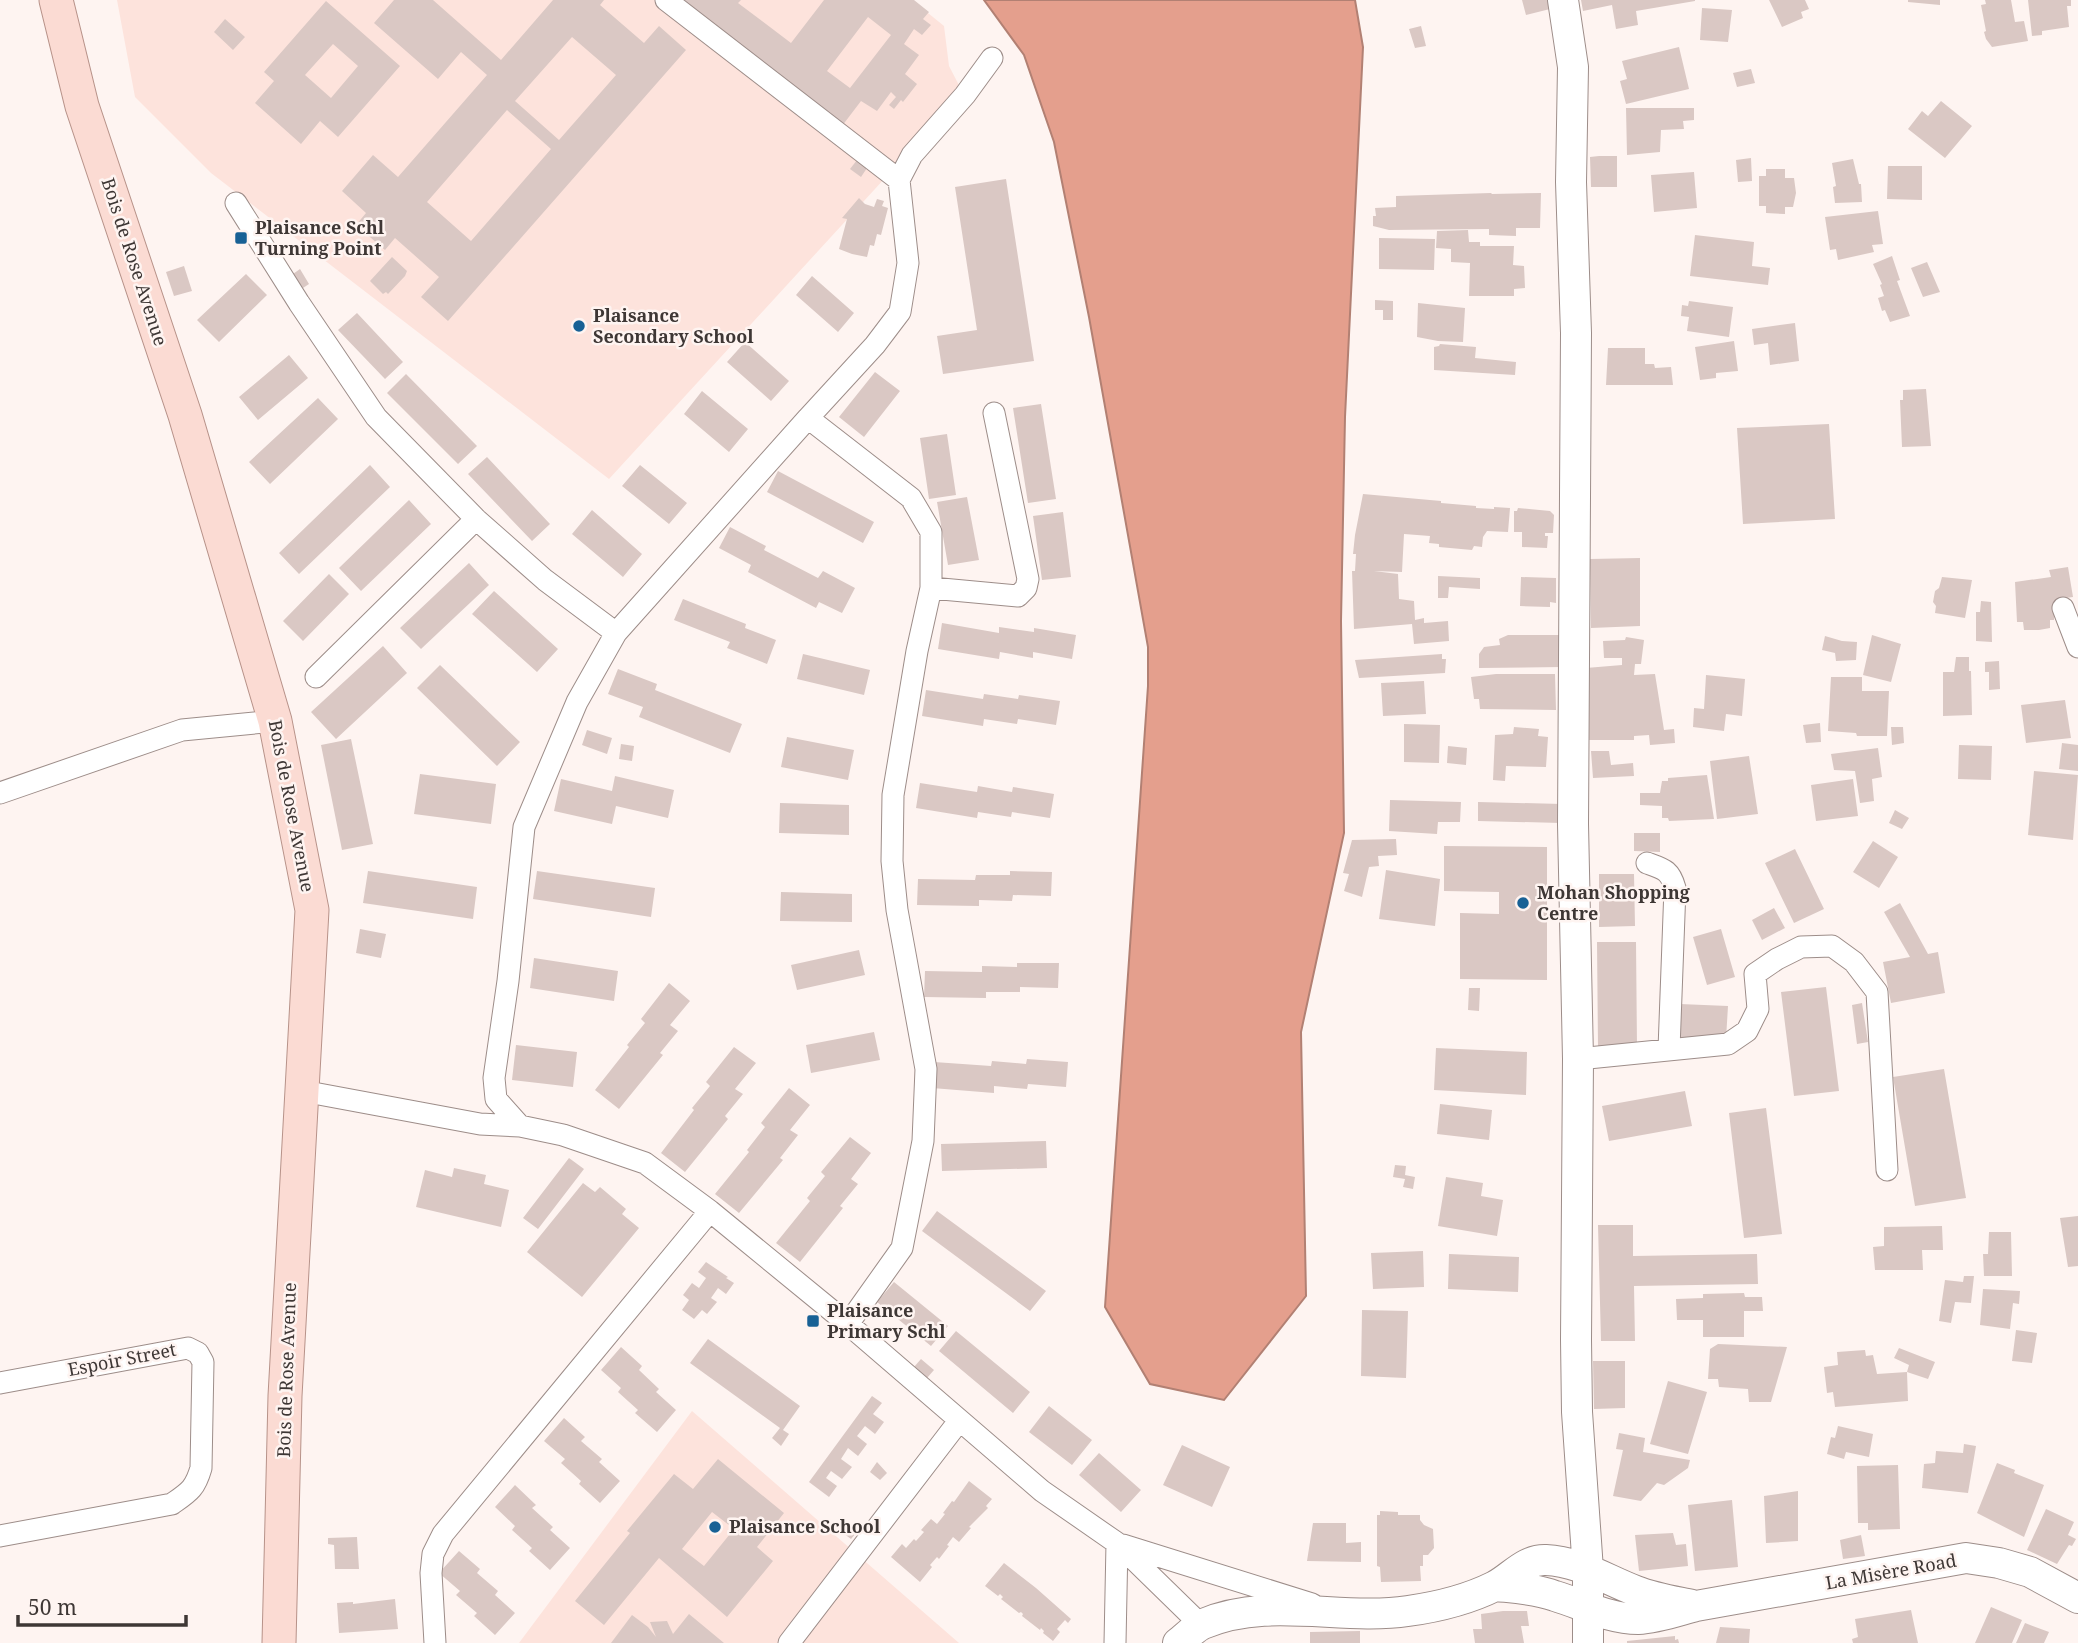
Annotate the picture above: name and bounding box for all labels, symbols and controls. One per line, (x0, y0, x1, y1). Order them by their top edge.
street label: Bois de Rose Avenue (96, 175, 173, 349)
place label: Plaisance Schl Turning Point (255, 215, 385, 260)
marker: Plaisance Schl Turning Point (233, 230, 249, 246)
place label: Plaisance Secondary School (593, 303, 754, 348)
marker: Plaisance Secondary School (571, 318, 587, 334)
street label: Bois de Rose Avenue (264, 718, 320, 894)
place label: Mohan Shopping Centre (1537, 880, 1691, 925)
marker: Mohan Shopping Centre (1515, 895, 1531, 911)
street label: Bois de Rose Avenue (271, 1282, 301, 1458)
place label: Plaisance Primary Schl (827, 1298, 946, 1343)
marker: Plaisance Primary Schl (805, 1313, 821, 1329)
street label: Espoir Street (66, 1337, 178, 1381)
place label: Plaisance School (729, 1514, 881, 1538)
marker: Plaisance School (707, 1519, 723, 1535)
street label: La Misère Road (1823, 1548, 1958, 1594)
scale bar (18, 1584, 186, 1628)
text: 50 m (28, 1593, 77, 1621)

